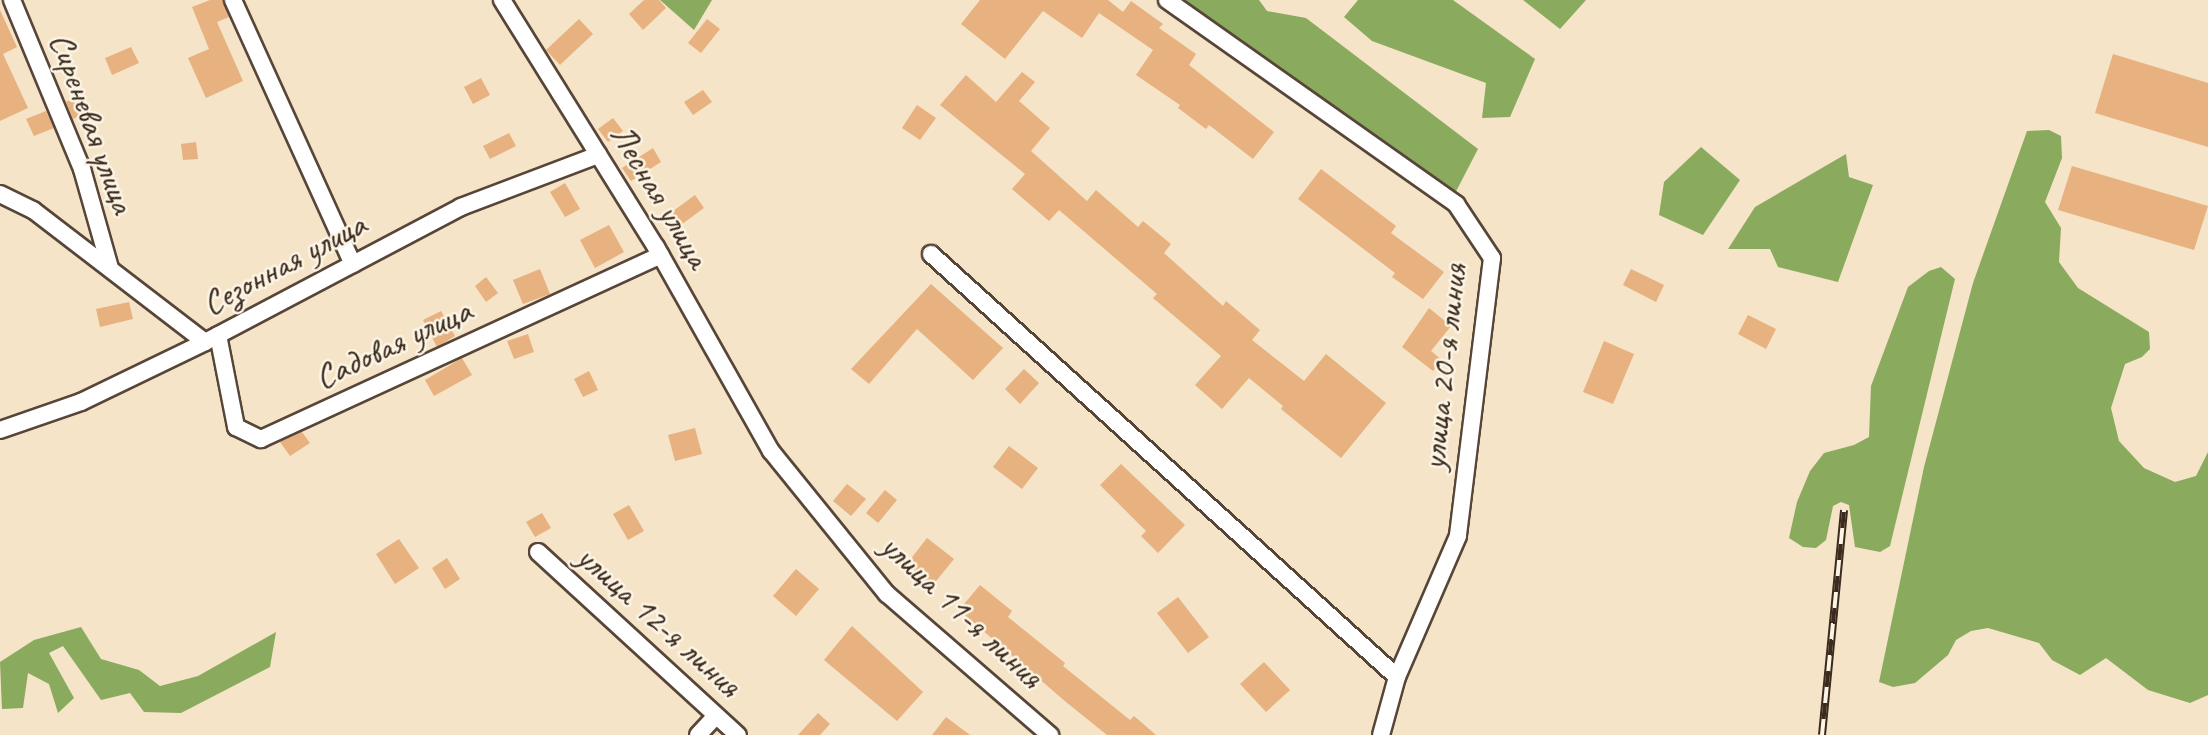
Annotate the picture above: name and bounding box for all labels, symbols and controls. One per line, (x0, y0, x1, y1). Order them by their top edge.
street label: Сиреневая улица (40, 26, 144, 220)
street label: Лесная улица (601, 117, 719, 275)
street label: Сезонная улица (194, 203, 374, 325)
street label: улица 20-я линия (1412, 262, 1476, 472)
street label: Садовая улица (307, 289, 479, 399)
street label: улица 11-я линия (872, 525, 1052, 697)
street label: улица 12-я линия (568, 536, 750, 706)

